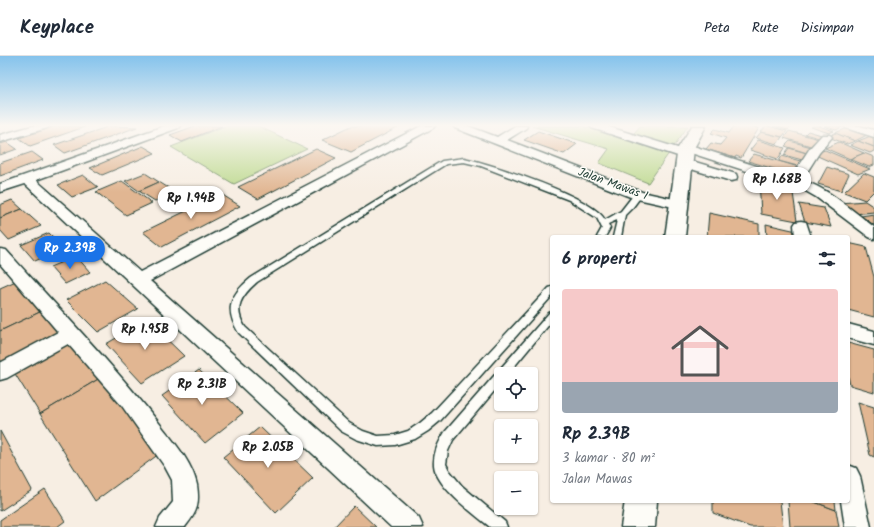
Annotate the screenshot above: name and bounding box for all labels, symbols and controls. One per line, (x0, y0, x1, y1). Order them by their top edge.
text: Keyplace (20, 13, 94, 43)
text: Peta (704, 17, 730, 39)
text: Rute (752, 17, 778, 39)
text: Disimpan (800, 17, 854, 39)
street label: Jalan Mawas 1 (575, 163, 651, 206)
pin: Rp 1.68B (736, 167, 818, 201)
text: Rp 1.68B (752, 169, 802, 190)
pin: Rp 1.94B (150, 186, 232, 220)
text: Rp 1.94B (167, 188, 215, 209)
pin: Rp 2.39B (29, 236, 111, 270)
text: Rp 2.39B (44, 238, 96, 259)
text: 6 properti (562, 246, 637, 273)
icon: filters (816, 248, 838, 270)
icon: home (664, 315, 736, 387)
pin: Rp 1.95B (104, 317, 186, 351)
text: Rp 1.95B (121, 319, 169, 340)
map controls (494, 367, 538, 515)
button: locate (494, 367, 538, 411)
pin: Rp 2.31B (161, 372, 243, 406)
text: Rp 2.31B (177, 374, 227, 395)
button: + (494, 419, 538, 463)
text: Rp 2.39B (562, 421, 630, 448)
pin: Rp 2.05B (227, 435, 309, 469)
text: Rp 2.05B (242, 437, 294, 458)
text: 3 kamar · 80 m² (562, 448, 655, 469)
text: Jalan Mawas (562, 469, 632, 490)
button: − (494, 471, 538, 515)

